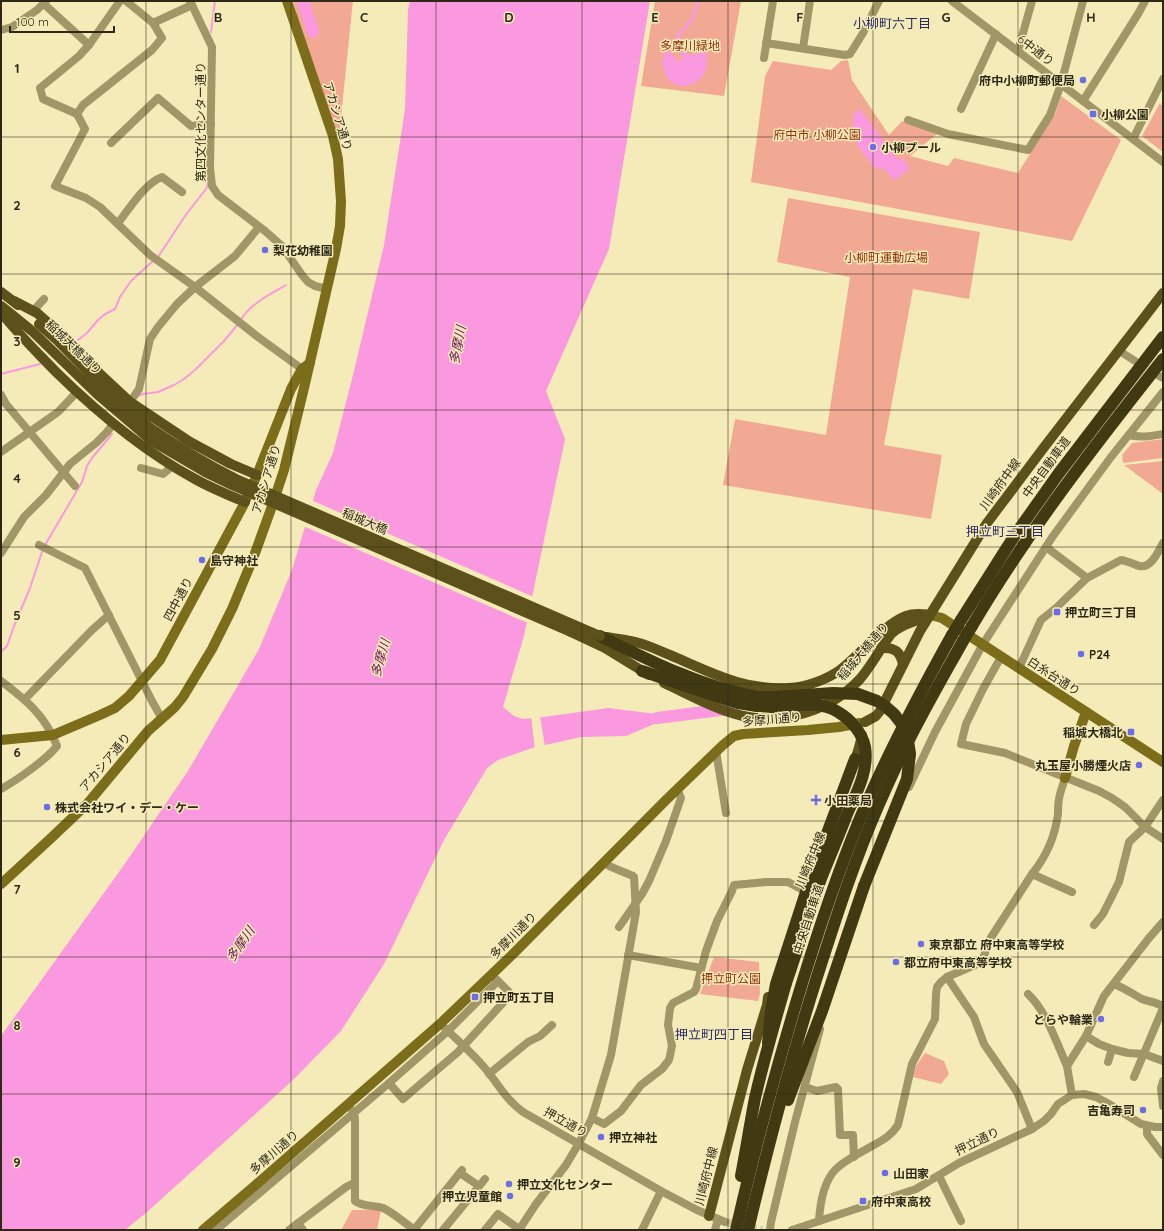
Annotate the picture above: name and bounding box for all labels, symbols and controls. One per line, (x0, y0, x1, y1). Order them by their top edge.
scale bar (10, 8, 114, 34)
text: B (214, 9, 222, 25)
text: C (360, 9, 368, 25)
text: D (504, 9, 514, 25)
text: E (651, 9, 659, 25)
text: F (796, 9, 804, 25)
text: G (941, 9, 951, 25)
text: H (1086, 9, 1096, 25)
text: 100 m (16, 14, 49, 29)
district label: 小柳町六丁目 (853, 15, 931, 31)
street label: 6中通り (1015, 31, 1057, 69)
park label: 多摩川緑地 (660, 38, 720, 53)
text: 1 (14, 60, 20, 76)
street label: 第四文化センター通り (193, 62, 208, 182)
place label: 府中小柳町郵便局 (979, 73, 1075, 88)
marker: 府中小柳町郵便局 (1078, 75, 1088, 85)
street label: アカシア通り (320, 79, 356, 153)
place label: 小柳公園 (1101, 107, 1149, 122)
marker: 小柳公園 (1088, 109, 1098, 119)
park label: 府中市 小柳公園 (773, 127, 861, 142)
place label: 小柳プール (881, 140, 941, 155)
marker: 小柳プール (868, 142, 878, 152)
text: 2 (13, 197, 21, 213)
place label: 梨花幼稚園 (273, 243, 333, 258)
marker: 梨花幼稚園 (260, 245, 270, 255)
park label: 小柳町運動広場 (844, 250, 928, 265)
street label: 稲城大橋通り (43, 317, 105, 377)
water label: 多摩川 (445, 322, 469, 366)
text: 3 (14, 333, 21, 349)
street label: 中央自動車道 (1019, 433, 1073, 501)
street label: アカシア通り (248, 442, 284, 516)
street label: 川崎府中線 (976, 455, 1024, 513)
text: 4 (13, 470, 21, 486)
street label: 稲城大橋 (340, 505, 390, 537)
district label: 押立町三丁目 (966, 523, 1044, 539)
place label: 島守神社 (210, 553, 258, 568)
marker: 島守神社 (197, 555, 207, 565)
street label: 四中通り (160, 574, 196, 624)
place label: 押立町三丁目 (1065, 605, 1137, 620)
text: 5 (13, 607, 21, 623)
marker: 押立町三丁目 (1052, 607, 1062, 617)
street label: 稲城大橋通り (834, 619, 892, 683)
water label: 多摩川 (367, 635, 394, 679)
place label: P24 (1089, 647, 1110, 662)
marker: P24 (1076, 649, 1086, 659)
street label: 白糸台通り (1025, 653, 1083, 699)
street label: 多摩川通り (741, 709, 803, 729)
place label: 稲城大橋北 (1063, 725, 1123, 740)
marker: 稲城大橋北 (1126, 727, 1136, 737)
street label: アカシア通り (76, 730, 134, 794)
text: 6 (13, 744, 21, 760)
place label: 丸玉屋小勝煙火店 (1035, 758, 1131, 773)
marker: 丸玉屋小勝煙火店 (1134, 760, 1144, 770)
place label: 小田薬局 (824, 793, 872, 808)
marker: 小田薬局 (811, 795, 821, 805)
place label: 株式会社ワイ・デー・ケー (55, 800, 199, 815)
marker: 株式会社ワイ・デー・ケー (42, 802, 52, 812)
street label: 川崎府中線 (792, 829, 828, 891)
text: 7 (13, 881, 21, 897)
street label: 中央自動車道 (790, 882, 826, 956)
street label: 多摩川通り (486, 908, 540, 962)
water label: 多摩川 (222, 922, 259, 965)
place label: 東京都立 府中東高等学校 (929, 937, 1064, 952)
marker: 東京都立 府中東高等学校 (916, 939, 926, 949)
place label: 都立府中東高等学校 (904, 955, 1012, 970)
marker: 都立府中東高等学校 (891, 957, 901, 967)
park label: 押立町公園 (701, 971, 761, 986)
place label: 押立町五丁目 (483, 990, 555, 1005)
marker: 押立町五丁目 (470, 992, 480, 1002)
place label: とらや輪業 (1033, 1012, 1093, 1027)
marker: とらや輪業 (1096, 1014, 1106, 1024)
text: 8 (13, 1017, 21, 1033)
district label: 押立町四丁目 (675, 1026, 753, 1042)
place label: 吉亀寿司 (1087, 1103, 1135, 1118)
street label: 押立通り (541, 1104, 591, 1140)
marker: 吉亀寿司 (1138, 1105, 1148, 1115)
street label: 押立通り (952, 1124, 1002, 1158)
street label: 多摩川通り (246, 1127, 302, 1177)
place label: 押立神社 (609, 1130, 657, 1145)
marker: 押立神社 (596, 1132, 606, 1142)
street label: 川崎府中線 (691, 1145, 721, 1207)
text: 9 (13, 1154, 21, 1170)
place label: 山田家 (893, 1166, 929, 1181)
marker: 山田家 (880, 1168, 890, 1178)
place label: 押立文化センター (517, 1177, 613, 1192)
marker: 押立文化センター (504, 1179, 514, 1189)
place label: 押立児童館 (442, 1189, 502, 1204)
marker: 押立児童館 (505, 1191, 515, 1201)
place label: 府中東高校 (871, 1194, 931, 1209)
marker: 府中東高校 (858, 1196, 868, 1206)

